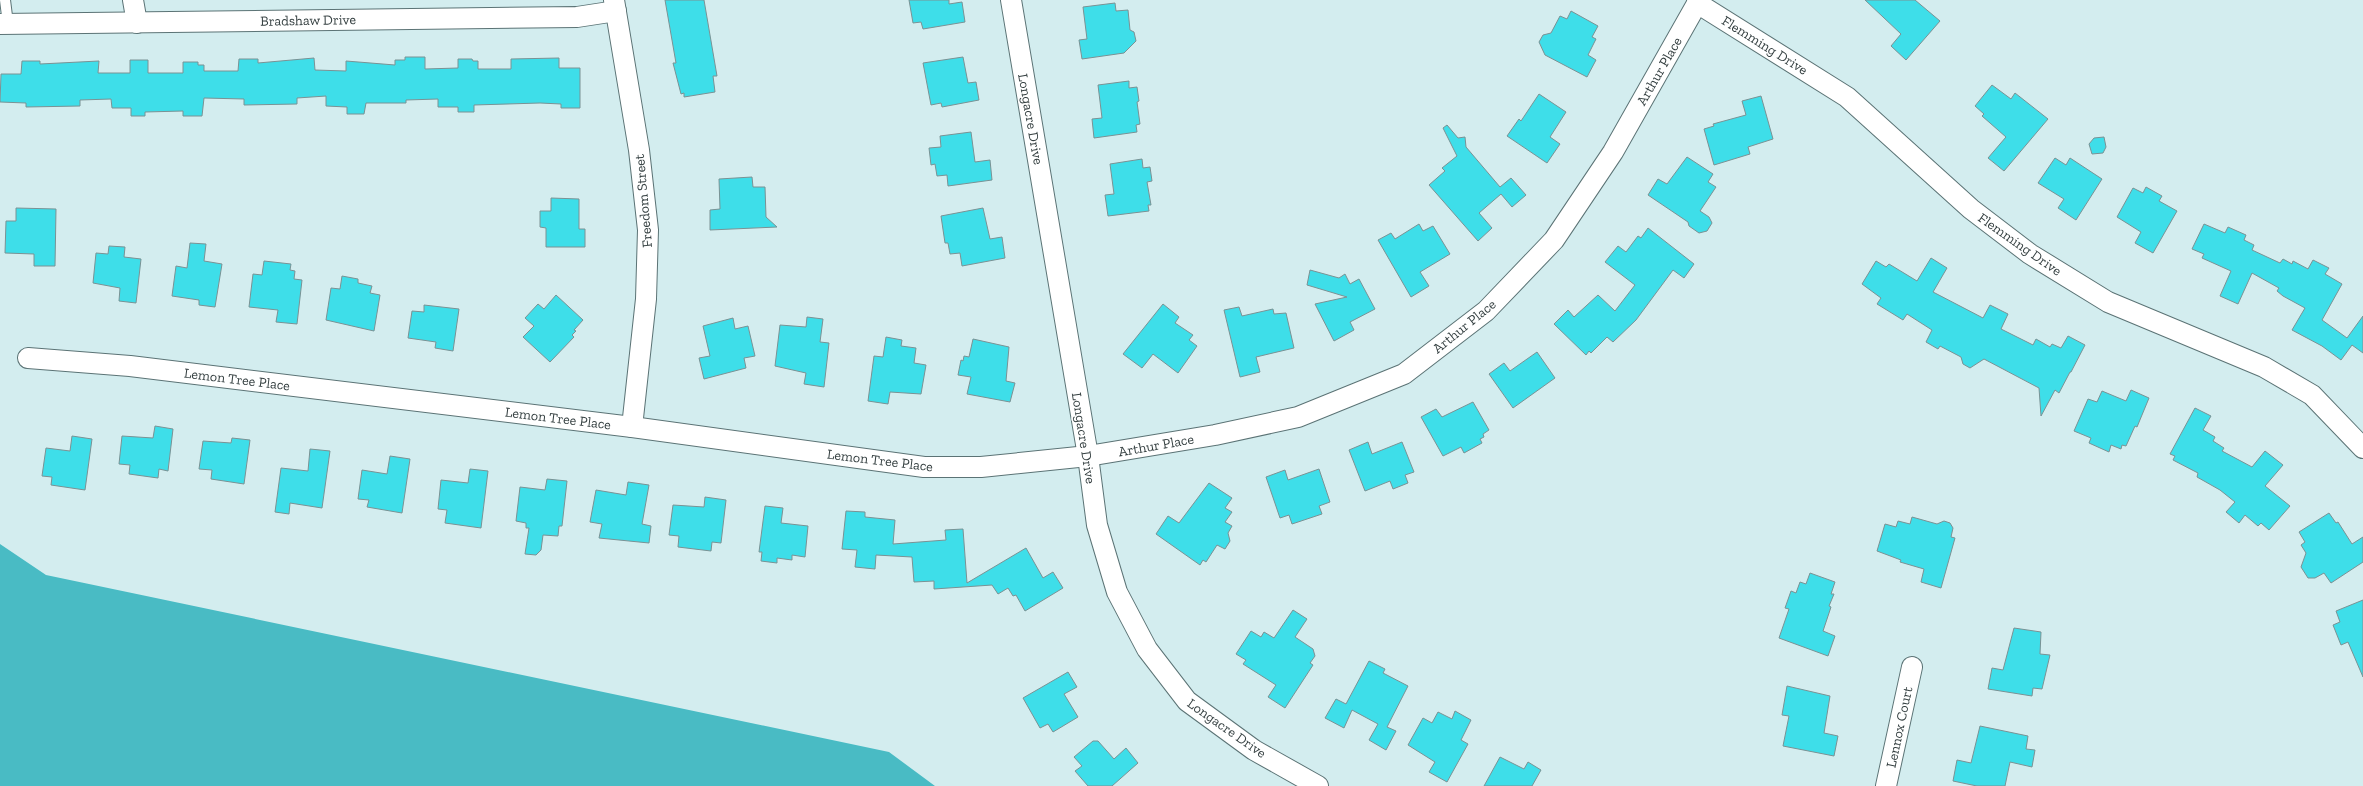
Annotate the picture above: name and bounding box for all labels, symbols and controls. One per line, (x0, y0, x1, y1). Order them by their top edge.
street label: Bradshaw Drive (260, 11, 356, 30)
street label: Flemming Drive (1719, 12, 1811, 79)
street label: Arthur Place (1633, 34, 1686, 109)
street label: Longacre Drive (1014, 72, 1047, 166)
street label: Freedom Street (631, 153, 656, 248)
street label: Flemming Drive (1975, 209, 2065, 280)
street label: Arthur Place (1429, 296, 1500, 357)
street label: Lemon Tree Place (183, 365, 291, 394)
street label: Longacre Drive (1068, 391, 1099, 485)
street label: Lemon Tree Place (504, 404, 612, 433)
street label: Arthur Place (1117, 430, 1196, 460)
street label: Lemon Tree Place (826, 446, 934, 475)
street label: Lennox Court (1883, 684, 1917, 769)
street label: Longacre Drive (1184, 695, 1270, 762)

